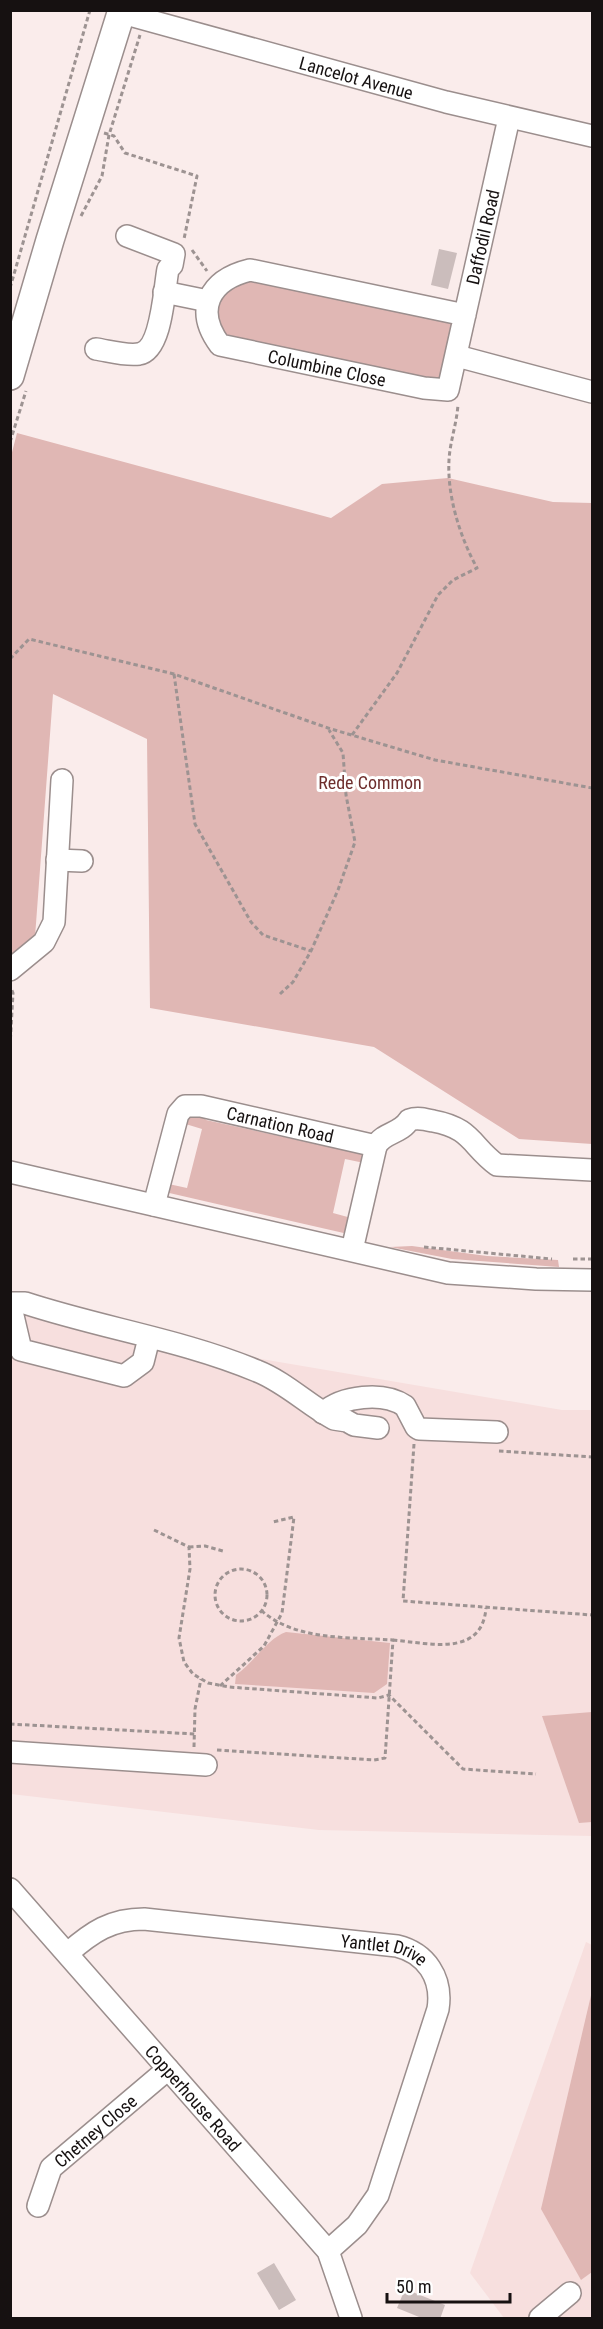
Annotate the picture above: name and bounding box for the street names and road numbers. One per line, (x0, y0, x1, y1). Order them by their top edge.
street label: Lancelot Avenue (297, 52, 416, 103)
street label: Daffodil Road (461, 187, 503, 287)
street label: Columbine Close (266, 345, 388, 390)
street label: Carnation Road (225, 1102, 336, 1147)
street label: Yantlet Drive (340, 1930, 432, 1970)
street label: Copperhouse Road (141, 2040, 246, 2155)
street label: Chetney Close (50, 2090, 141, 2171)

